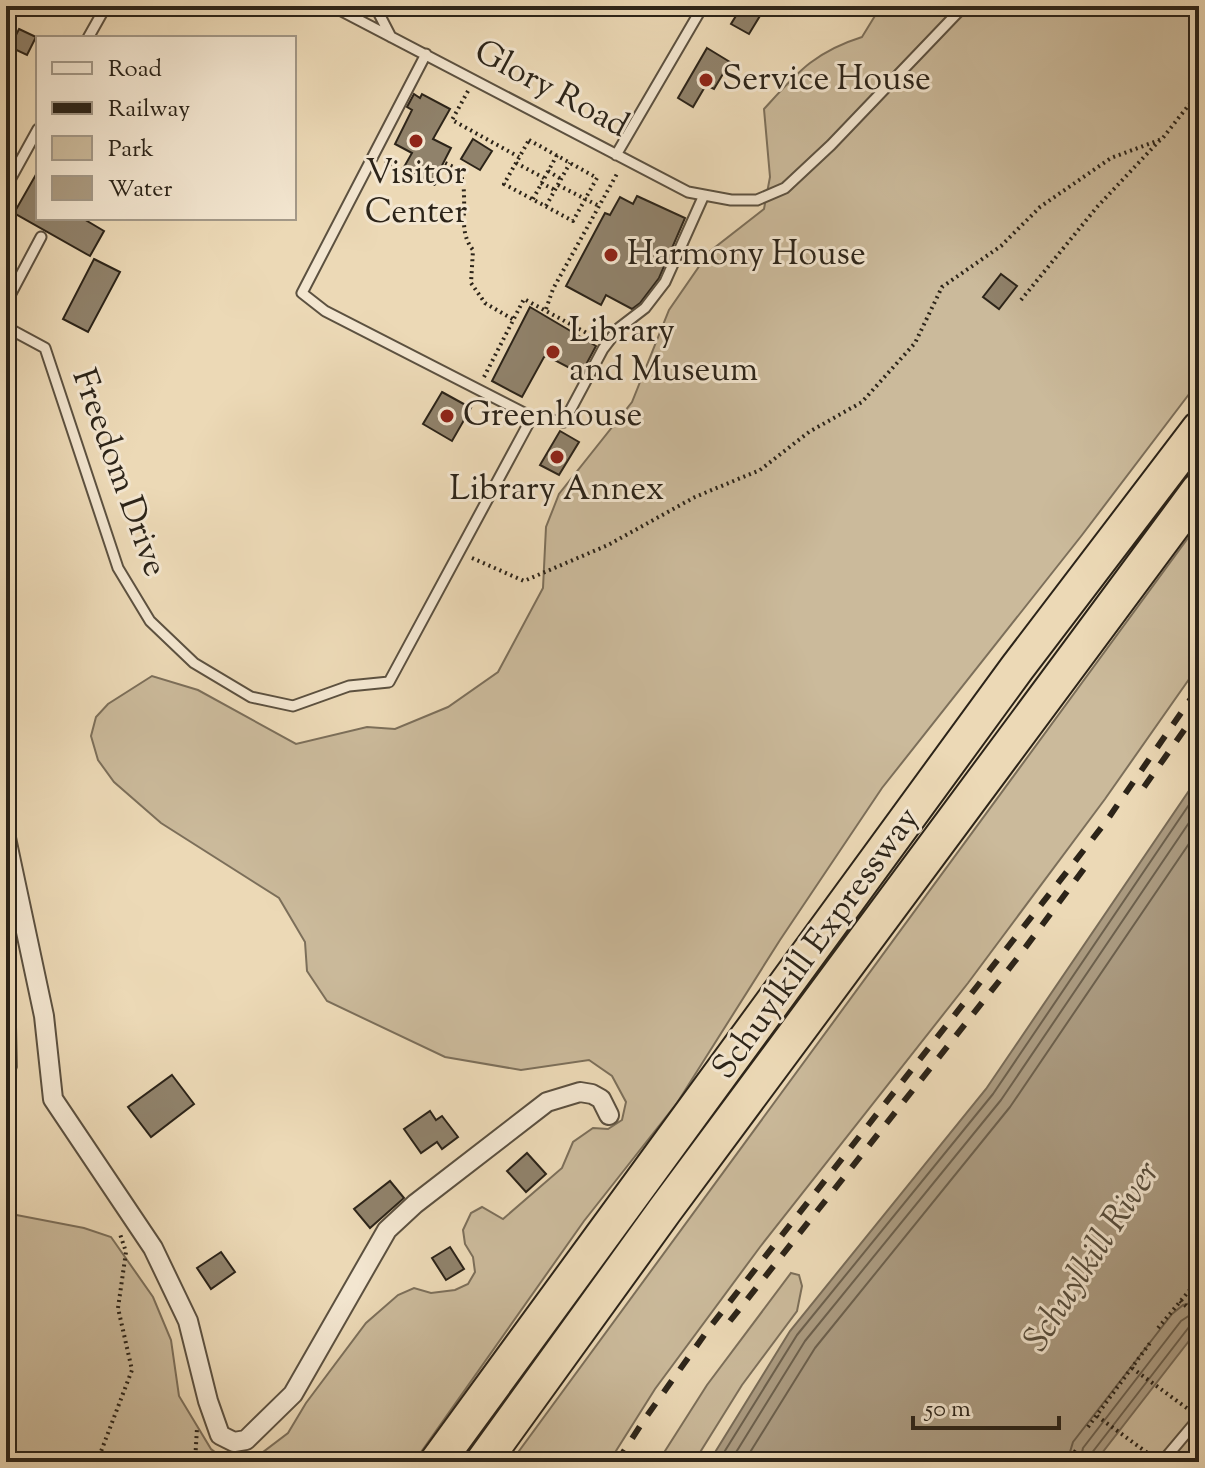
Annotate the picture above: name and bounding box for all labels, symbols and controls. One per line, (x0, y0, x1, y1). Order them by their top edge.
street label: Glory Road (465, 29, 637, 151)
legend (36, 36, 296, 220)
text: Road (108, 53, 162, 87)
place label: Service House (722, 56, 931, 105)
marker: Service House (697, 71, 715, 89)
text: Railway (108, 93, 190, 127)
marker: Visitor Center (407, 132, 425, 150)
text: Park (108, 133, 154, 167)
place label: Visitor Center (365, 150, 467, 238)
text: Water (108, 173, 172, 207)
place label: Harmony House (627, 231, 866, 280)
marker: Harmony House (602, 246, 620, 264)
place label: Library and Museum (569, 308, 758, 396)
marker: Library and Museum (544, 343, 562, 361)
street label: Freedom Drive (58, 362, 178, 584)
place label: Greenhouse (463, 392, 642, 441)
marker: Greenhouse (438, 407, 456, 425)
marker: Library Annex (548, 448, 566, 466)
place label: Library Annex (450, 466, 664, 515)
street label: Schuylkill Expressway (701, 798, 933, 1090)
water label: Schuylkill River (1012, 1151, 1174, 1363)
scale bar (913, 1380, 1059, 1430)
text: 50 m (923, 1393, 971, 1427)

